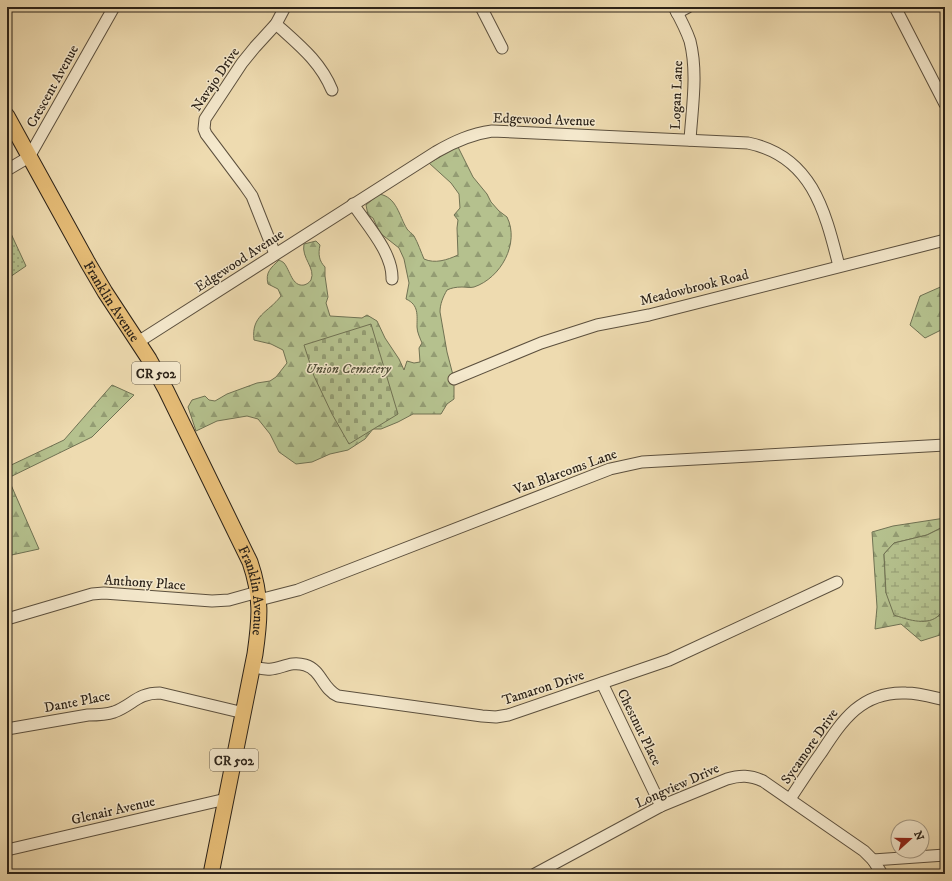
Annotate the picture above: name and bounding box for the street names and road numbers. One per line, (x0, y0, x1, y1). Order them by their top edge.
street label: Crescent Avenue (23, 42, 83, 131)
street label: Navajo Drive (188, 44, 244, 115)
street label: Logan Lane (667, 60, 687, 130)
street label: Edgewood Avenue (492, 109, 596, 131)
street label: Edgewood Avenue (192, 225, 288, 296)
street label: Franklin Avenue (79, 258, 143, 346)
street label: Meadowbrook Road (638, 266, 750, 310)
road number: CR 502 (132, 362, 180, 384)
street label: Van Blarcoms Lane (510, 445, 620, 499)
street label: Franklin Avenue (233, 543, 267, 636)
street label: Anthony Place (104, 571, 186, 595)
street label: Tamaron Drive (500, 666, 587, 710)
street label: Chestnut Place (613, 686, 665, 769)
street label: Dante Place (43, 687, 112, 717)
street label: Sycamore Drive (777, 705, 843, 788)
road number: CR 502 (210, 749, 258, 771)
street label: Longview Drive (633, 759, 722, 812)
street label: Glenair Avenue (70, 793, 157, 829)

